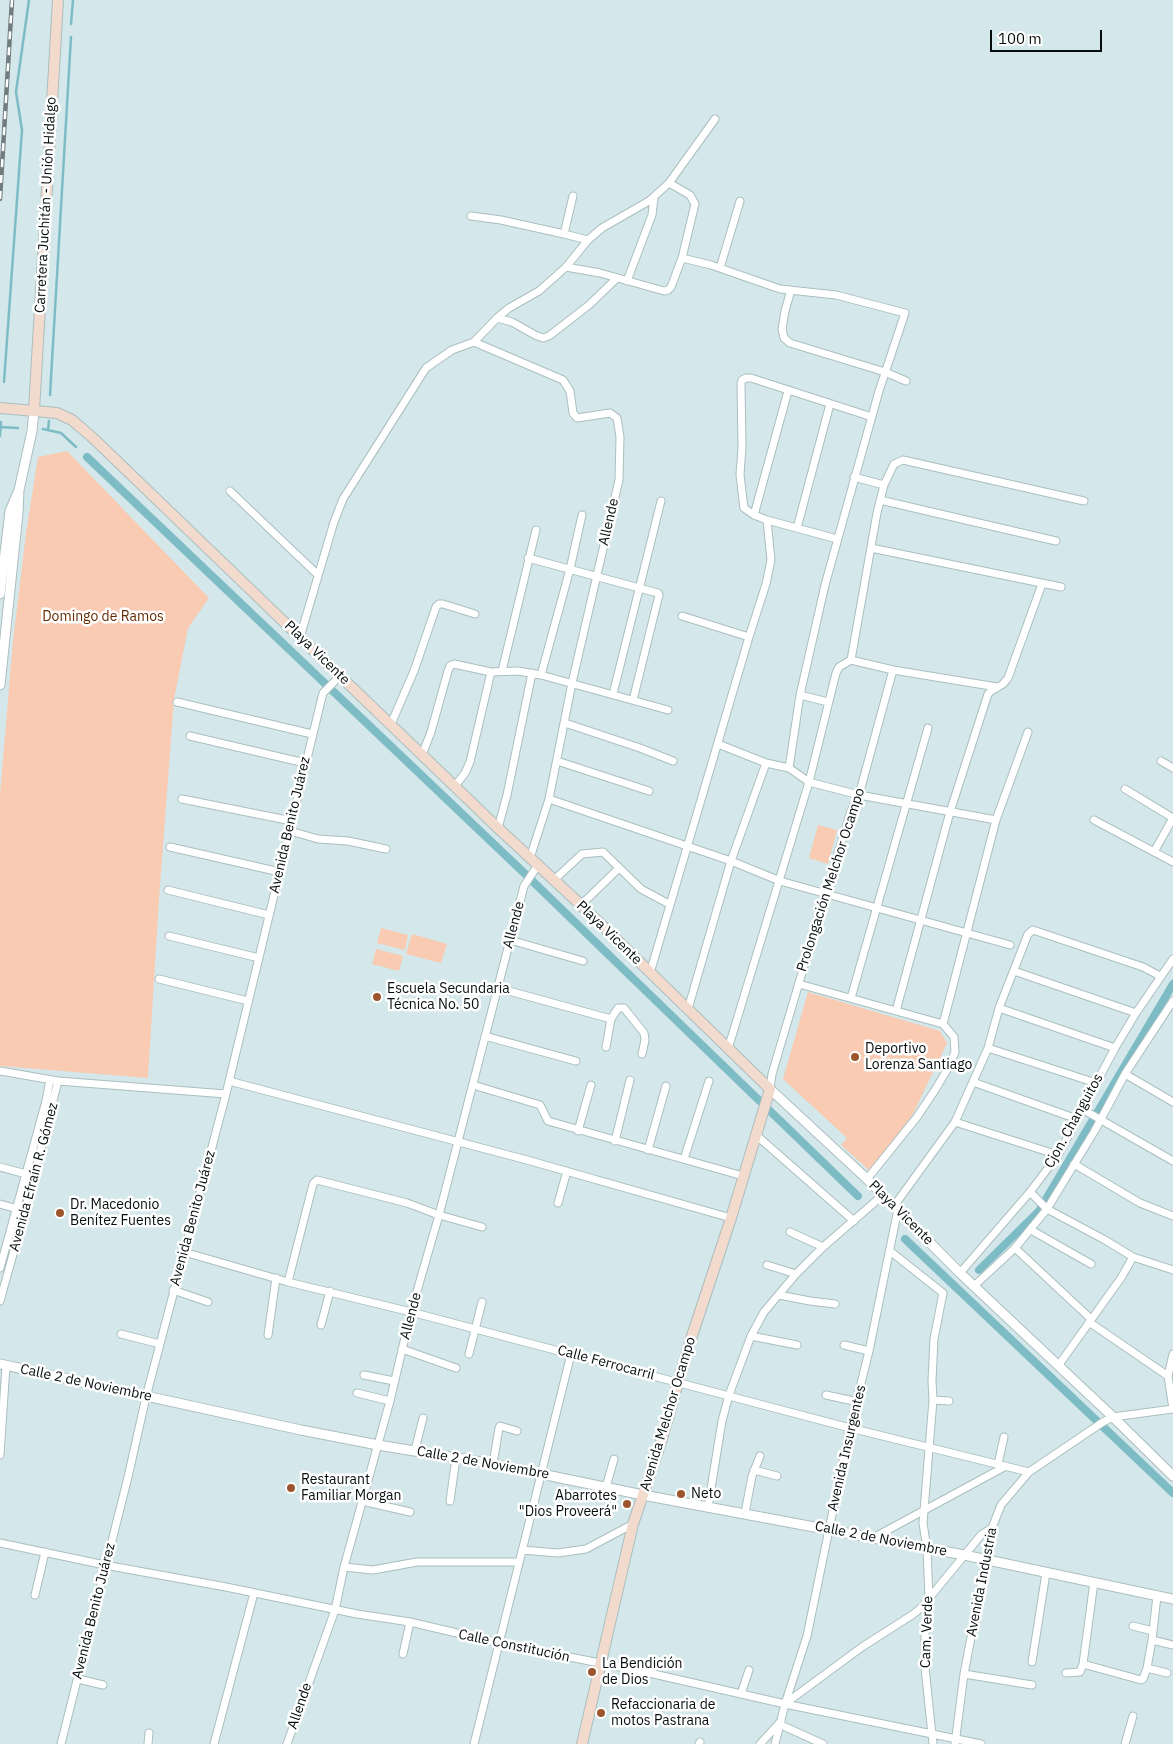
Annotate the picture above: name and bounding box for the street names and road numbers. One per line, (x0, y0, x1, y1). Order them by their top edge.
street label: Carretera Juchitán - Unión Hidalgo (32, 96, 60, 314)
street label: Allende (595, 497, 623, 547)
street label: Playa Vicente (281, 618, 353, 688)
street label: Avenida Benito Juárez (266, 755, 314, 895)
street label: Prolongación Melchor Ocampo (793, 786, 869, 974)
street label: Playa Vicente (573, 898, 645, 968)
street label: Allende (500, 900, 528, 950)
street label: Cjon. Changuitos (1041, 1071, 1107, 1171)
street label: Avenida Efraín R. Gómez (6, 1101, 62, 1253)
street label: Avenida Benito Juárez (167, 1148, 219, 1288)
street label: Playa Vicente (865, 1177, 937, 1249)
street label: Allende (397, 1291, 425, 1341)
street label: Avenida Melchor Ocampo (637, 1335, 699, 1493)
street label: Calle Ferrocarril (556, 1342, 656, 1384)
street label: Calle 2 de Noviembre (19, 1361, 153, 1405)
street label: Avenida Insurgentes (824, 1383, 870, 1513)
street label: Calle 2 de Noviembre (415, 1443, 551, 1483)
street label: Calle 2 de Noviembre (813, 1518, 949, 1560)
street label: Avenida Industria (963, 1526, 1001, 1638)
street label: Avenida Benito Juárez (69, 1541, 119, 1681)
street label: Cam. Verde (917, 1596, 937, 1668)
street label: Calle Constitución (457, 1626, 571, 1666)
street label: Allende (284, 1681, 316, 1731)

